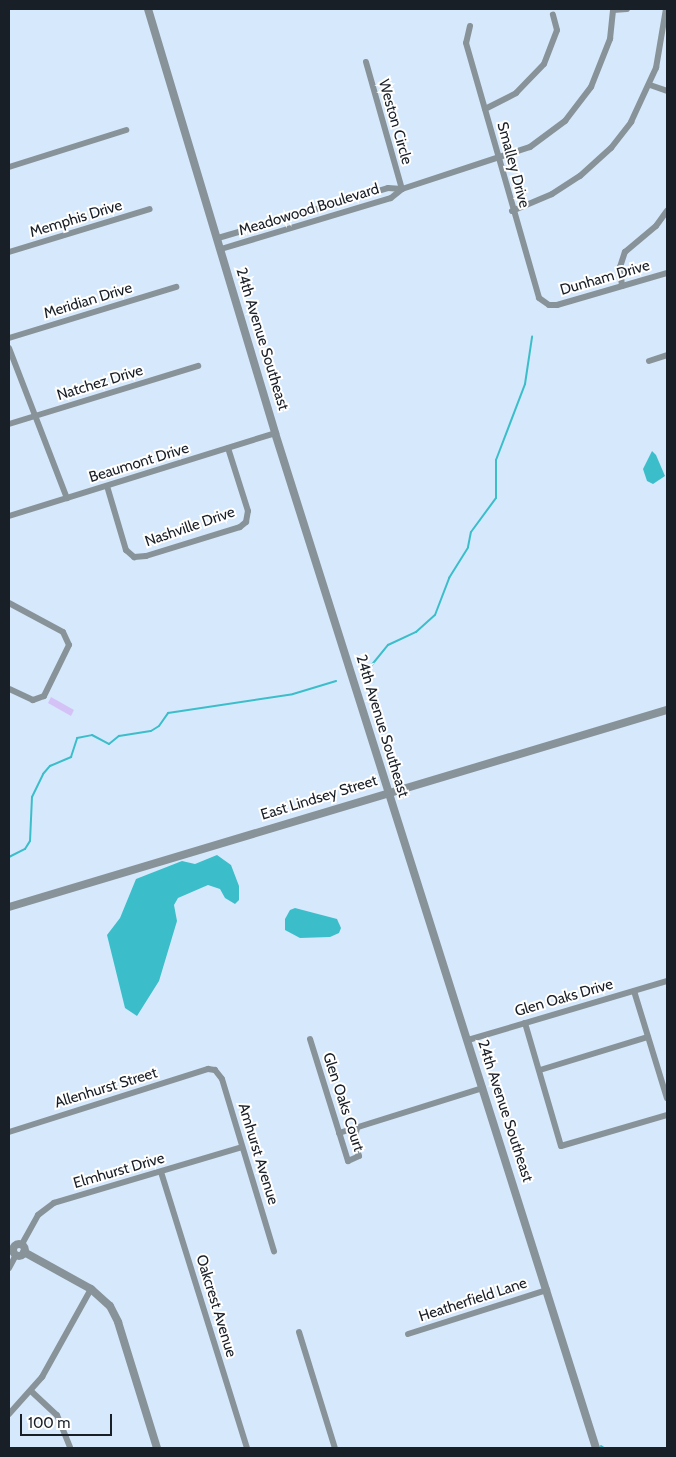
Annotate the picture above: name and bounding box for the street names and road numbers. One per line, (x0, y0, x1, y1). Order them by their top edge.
street label: Weston Circle (374, 77, 416, 167)
street label: Smalley Drive (493, 120, 533, 210)
street label: Meadowood Boulevard (237, 180, 381, 240)
street label: Memphis Drive (28, 196, 124, 242)
street label: Dunham Drive (558, 257, 652, 299)
street label: 24th Avenue Southeast (232, 265, 292, 413)
street label: Meridian Drive (42, 279, 134, 323)
street label: Natchez Drive (55, 361, 145, 405)
street label: Beaumont Drive (87, 439, 191, 487)
street label: Nashville Drive (143, 503, 237, 551)
street label: 24th Avenue Southeast (352, 652, 412, 800)
street label: East Lindsey Street (259, 772, 379, 824)
street label: Glen Oaks Drive (513, 975, 615, 1021)
street label: 24th Avenue Southeast (474, 1038, 536, 1184)
street label: Glen Oaks Court (319, 1050, 367, 1154)
street label: Allenhurst Street (53, 1064, 159, 1112)
street label: Amhurst Avenue (234, 1101, 282, 1207)
street label: Elmhurst Drive (71, 1149, 167, 1193)
street label: Oakcrest Avenue (192, 1253, 240, 1359)
street label: Heatherfield Lane (417, 1274, 529, 1326)

